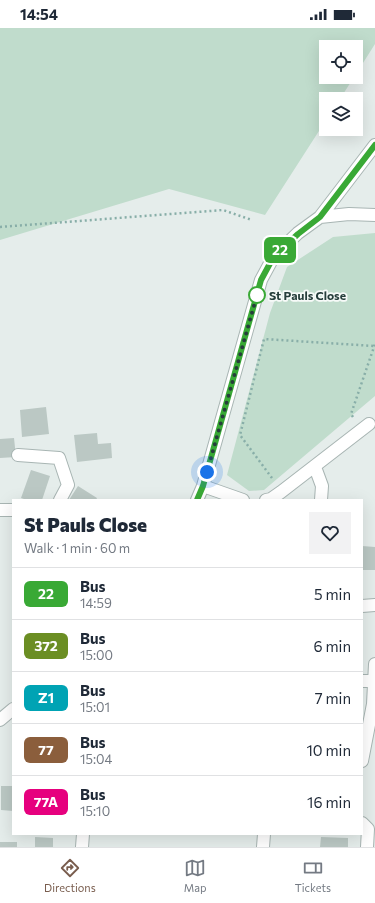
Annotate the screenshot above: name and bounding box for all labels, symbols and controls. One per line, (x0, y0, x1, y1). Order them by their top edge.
text: 14:54 (20, 5, 58, 23)
map controls (319, 40, 363, 136)
button: locate (319, 40, 363, 84)
button: layers (319, 92, 363, 136)
line badge: 22 (262, 237, 298, 263)
text: 22 (272, 241, 288, 258)
marker: St Pauls Close (248, 286, 266, 304)
place label: St Pauls Close (269, 288, 346, 302)
your location (197, 462, 217, 482)
button: heart (309, 512, 351, 554)
text: St Pauls Close (24, 513, 147, 536)
text: Walk · 1 min · 60 m (24, 540, 130, 556)
text: Bus (80, 577, 105, 595)
text: 22 (38, 585, 54, 602)
text: 5 min (314, 585, 351, 603)
text: 14:59 (80, 595, 112, 611)
text: Bus (80, 629, 105, 647)
text: 372 (34, 637, 58, 654)
text: 6 min (313, 637, 351, 655)
text: 15:00 (80, 647, 113, 663)
text: Bus (80, 681, 105, 699)
text: Z1 (38, 689, 54, 706)
text: 7 min (315, 689, 351, 707)
text: 15:01 (80, 699, 110, 715)
text: Bus (80, 733, 105, 751)
text: 77 (38, 741, 54, 758)
text: 10 min (306, 741, 351, 759)
text: 15:04 (80, 751, 112, 767)
text: Bus (80, 785, 105, 803)
text: 77A (34, 793, 58, 810)
text: 16 min (307, 793, 351, 811)
text: 15:10 (80, 803, 110, 819)
tab: Directions (44, 857, 96, 894)
tab: Map (184, 857, 206, 894)
tab: Tickets (295, 857, 331, 894)

